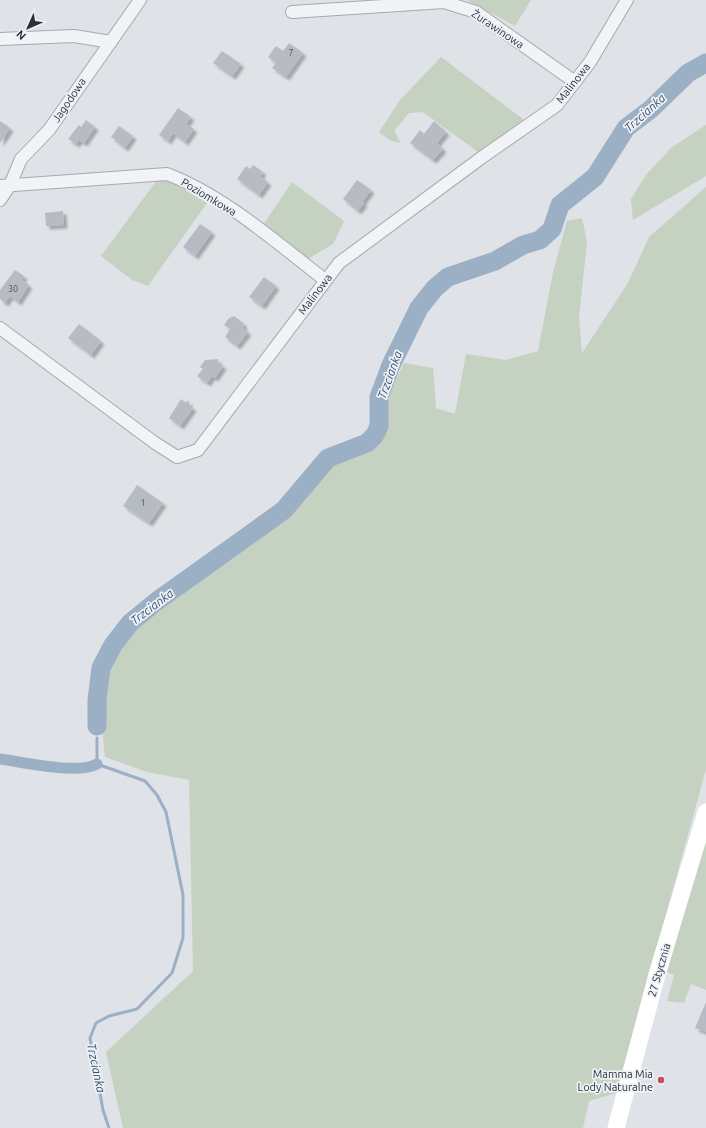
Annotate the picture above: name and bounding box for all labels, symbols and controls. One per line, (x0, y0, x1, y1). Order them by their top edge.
street label: Żurawinowa (470, 7, 526, 51)
north arrow (8, 8, 48, 48)
text: N (14, 28, 28, 42)
house number: 7 (288, 48, 294, 58)
street label: Malinowa (554, 61, 592, 105)
street label: Jagodowa (50, 76, 88, 124)
water label: Trzcianka (622, 91, 668, 134)
street label: Poziomkowa (179, 176, 239, 218)
street label: Malinowa (296, 271, 334, 317)
house number: 30 (8, 284, 18, 294)
water label: Trzcianka (375, 349, 404, 401)
house number: 1 (140, 498, 146, 508)
water label: Trzcianka (128, 586, 176, 627)
street label: 27 Stycznia (646, 942, 672, 998)
water label: Trzcianka (85, 1042, 108, 1094)
place label: Mamma Mia Lody Naturalne (578, 1068, 653, 1093)
marker: Mamma Mia Lody Naturalne (656, 1075, 666, 1085)

